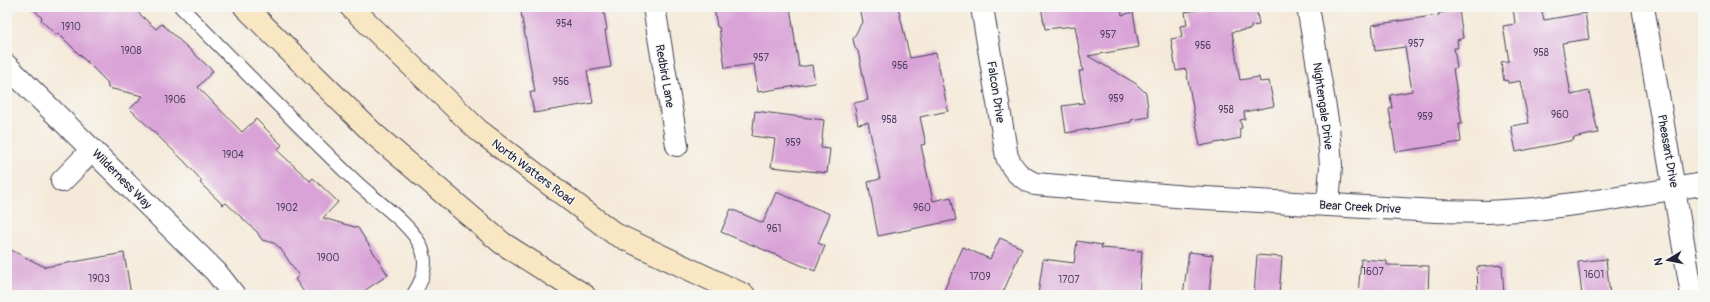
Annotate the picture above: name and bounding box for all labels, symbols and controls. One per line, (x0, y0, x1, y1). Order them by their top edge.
house number: 954 (556, 18, 572, 30)
house number: 1910 (61, 21, 81, 33)
house number: 957 (1100, 29, 1117, 41)
house number: 957 (1408, 38, 1425, 50)
house number: 956 (1195, 40, 1211, 52)
street label: Redbird Lane (652, 43, 677, 109)
house number: 1908 (121, 45, 141, 57)
house number: 958 (1533, 47, 1549, 59)
house number: 957 (753, 52, 770, 64)
house number: 956 (892, 60, 908, 72)
street label: Falcon Drive (983, 60, 1008, 124)
street label: Nightengale Drive (1309, 61, 1336, 151)
house number: 956 (553, 76, 569, 88)
house number: 959 (1108, 93, 1124, 105)
house number: 1906 (164, 94, 186, 106)
house number: 958 (1218, 104, 1234, 116)
house number: 960 (1551, 109, 1569, 121)
house number: 959 (1417, 111, 1433, 123)
street label: Pheasant Drive (1654, 113, 1681, 189)
house number: 958 (881, 114, 897, 126)
street label: North Watters Road (488, 136, 577, 209)
house number: 959 (785, 137, 801, 149)
street label: Wilderness Way (89, 146, 155, 212)
house number: 1904 (222, 149, 244, 161)
street label: Bear Creek Drive (1319, 198, 1401, 217)
house number: 1902 (276, 202, 298, 214)
house number: 960 (913, 202, 931, 214)
house number: 961 (767, 223, 782, 235)
north arrow (1648, 240, 1688, 280)
house number: 1900 (317, 252, 340, 264)
text: N (1651, 256, 1666, 266)
house number: 1607 (1362, 266, 1385, 278)
house number: 1601 (1584, 269, 1604, 281)
house number: 1709 (969, 271, 991, 283)
house number: 1903 (88, 273, 110, 285)
house number: 1707 (1058, 274, 1080, 286)

